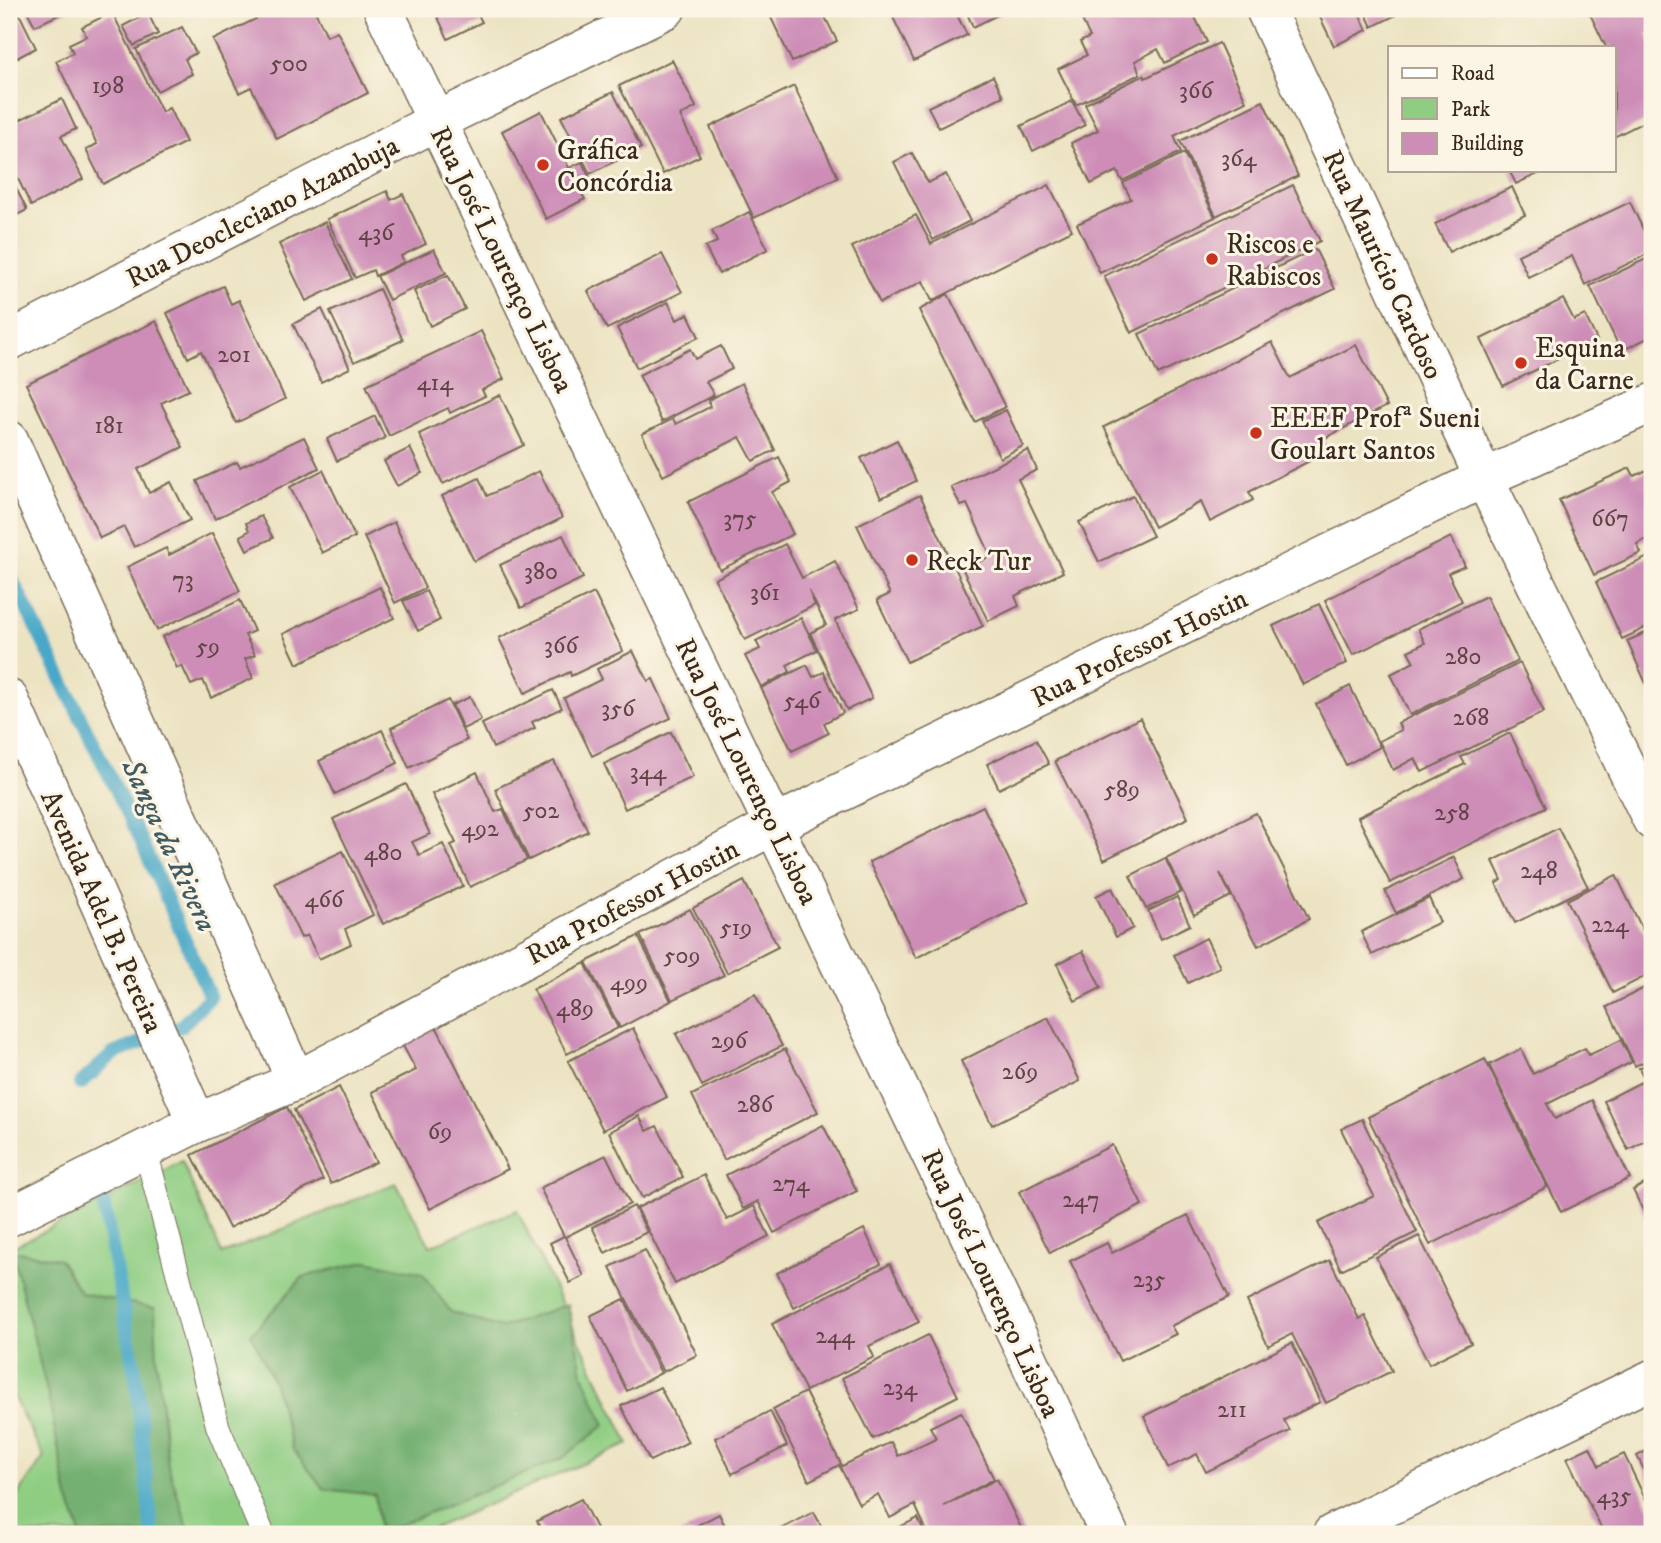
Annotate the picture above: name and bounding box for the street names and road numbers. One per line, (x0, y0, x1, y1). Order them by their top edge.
street label: Rua José Lourenço Lisboa (422, 121, 581, 399)
street label: Rua Deocleciano Azambuja (120, 128, 405, 296)
street label: Rua Maurício Cardoso (1314, 144, 1451, 385)
street label: Rua Professor Hostin (1026, 581, 1254, 716)
street label: Rua José Lourenço Lisboa (667, 633, 826, 911)
street label: Avenida Adel B. Pereira (32, 785, 171, 1038)
street label: Rua Professor Hostin (520, 831, 746, 973)
street label: Rua José Lourenço Lisboa (913, 1144, 1068, 1424)

